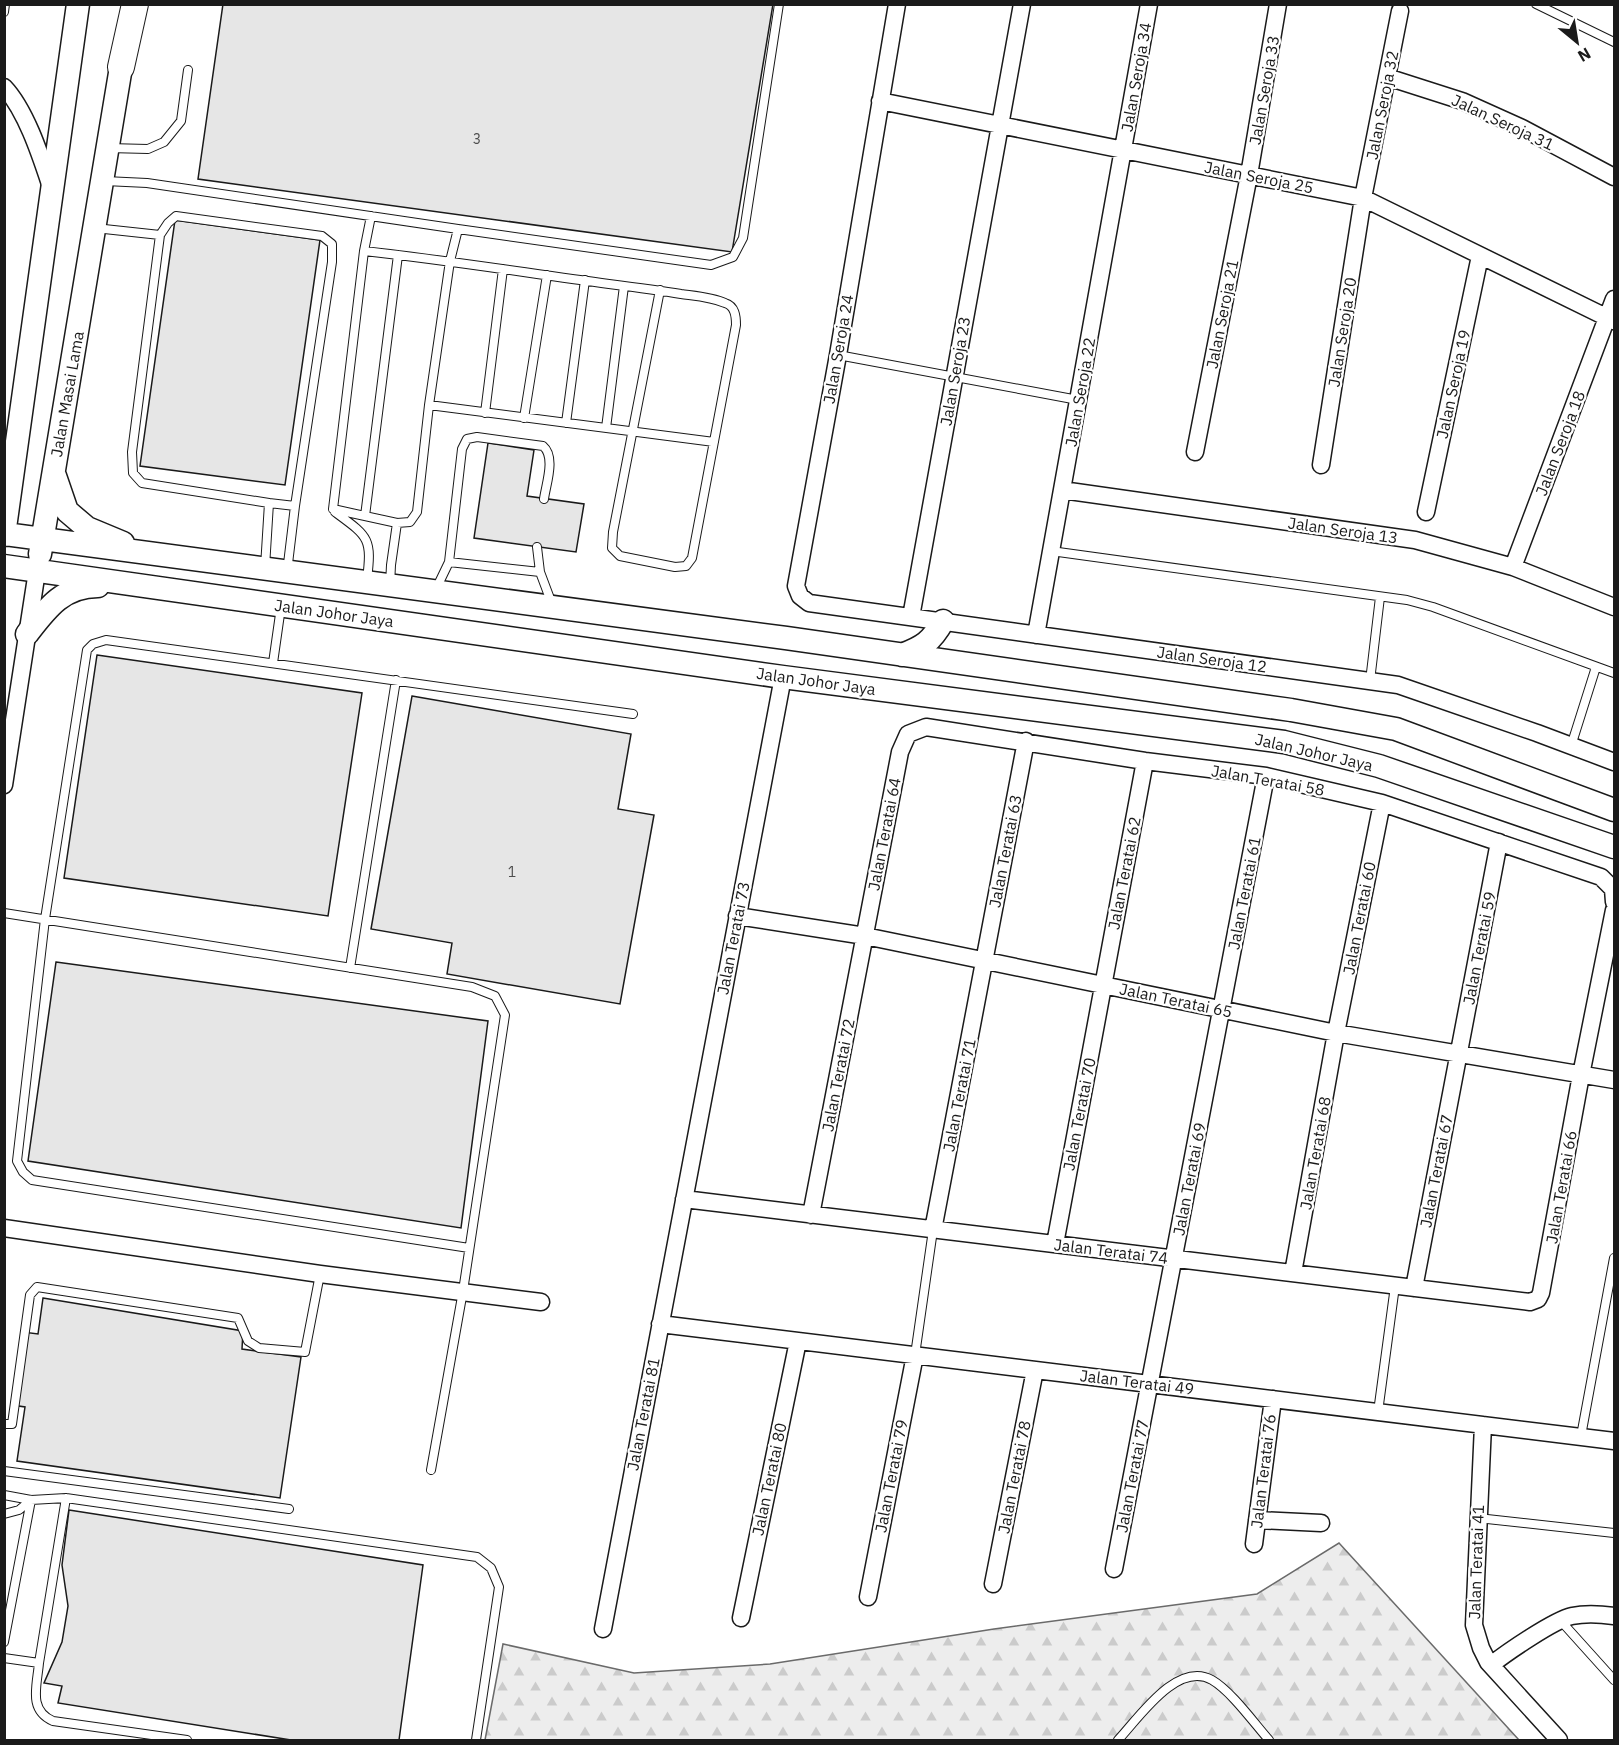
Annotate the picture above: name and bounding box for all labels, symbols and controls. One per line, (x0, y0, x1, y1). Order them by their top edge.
north arrow (1547, 12, 1607, 72)
street label: Jalan Seroja 34 (1117, 21, 1155, 133)
street label: Jalan Seroja 33 (1245, 34, 1283, 146)
text: N (1574, 43, 1595, 67)
street label: Jalan Seroja 32 (1362, 49, 1402, 161)
street label: Jalan Seroja 31 (1449, 90, 1557, 154)
house number: 3 (473, 130, 481, 148)
street label: Jalan Seroja 25 (1203, 157, 1315, 197)
street label: Jalan Seroja 21 (1202, 258, 1242, 370)
street label: Jalan Seroja 20 (1323, 276, 1361, 388)
street label: Jalan Seroja 24 (819, 293, 857, 405)
street label: Jalan Seroja 23 (936, 315, 974, 427)
street label: Jalan Seroja 19 (1432, 328, 1474, 440)
street label: Jalan Masai Lama (46, 329, 88, 458)
street label: Jalan Seroja 22 (1061, 336, 1099, 448)
street label: Jalan Seroja 18 (1531, 388, 1589, 498)
street label: Jalan Seroja 13 (1287, 512, 1399, 548)
street label: Jalan Johor Jaya (273, 595, 395, 631)
street label: Jalan Seroja 12 (1156, 641, 1268, 677)
street label: Jalan Johor Jaya (755, 663, 877, 699)
street label: Jalan Johor Jaya (1253, 729, 1375, 775)
street label: Jalan Teratai 58 (1210, 760, 1326, 800)
street label: Jalan Teratai 64 (863, 776, 905, 892)
street label: Jalan Teratai 63 (984, 793, 1026, 909)
street label: Jalan Teratai 62 (1103, 815, 1145, 931)
street label: Jalan Teratai 61 (1223, 835, 1265, 951)
street label: Jalan Teratai 60 (1338, 860, 1380, 976)
house number: 1 (508, 863, 516, 881)
street label: Jalan Teratai 73 (712, 880, 754, 996)
street label: Jalan Teratai 59 (1458, 890, 1500, 1006)
street label: Jalan Teratai 65 (1118, 978, 1234, 1022)
street label: Jalan Teratai 72 (817, 1017, 859, 1133)
street label: Jalan Teratai 71 (938, 1037, 980, 1153)
street label: Jalan Teratai 70 (1058, 1056, 1100, 1172)
street label: Jalan Teratai 68 (1295, 1095, 1335, 1211)
street label: Jalan Teratai 67 (1415, 1113, 1457, 1229)
street label: Jalan Teratai 69 (1168, 1121, 1210, 1237)
street label: Jalan Teratai 66 (1541, 1129, 1581, 1245)
street label: Jalan Teratai 74 (1053, 1234, 1169, 1268)
street label: Jalan Teratai 81 (622, 1356, 664, 1472)
street label: Jalan Teratai 49 (1079, 1365, 1195, 1399)
street label: Jalan Teratai 76 (1246, 1413, 1280, 1529)
street label: Jalan Teratai 79 (870, 1418, 912, 1534)
street label: Jalan Teratai 77 (1111, 1418, 1153, 1534)
street label: Jalan Teratai 78 (993, 1419, 1035, 1535)
street label: Jalan Teratai 80 (747, 1421, 791, 1537)
street label: Jalan Teratai 41 (1464, 1504, 1488, 1620)

